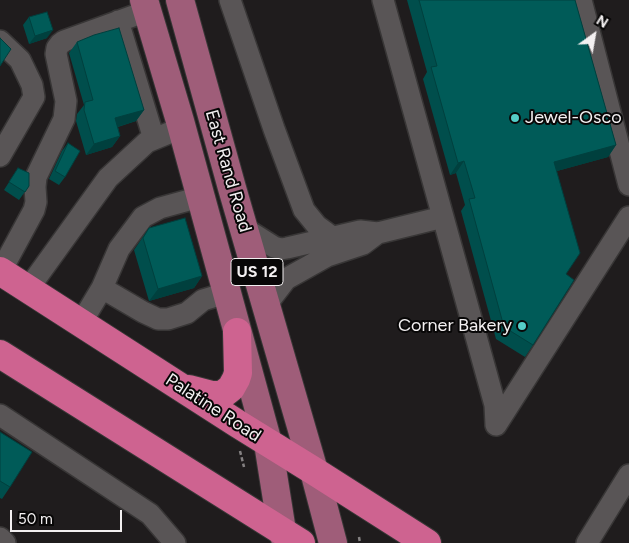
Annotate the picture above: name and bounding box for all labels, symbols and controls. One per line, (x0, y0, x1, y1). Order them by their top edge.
north arrow (569, 10, 619, 60)
text: N (593, 12, 611, 32)
street label: East Rand Road (200, 107, 256, 235)
place label: Jewel-Osco (525, 107, 622, 129)
marker: Jewel-Osco (509, 112, 521, 124)
road number: US 12 (231, 258, 283, 286)
place label: Corner Bakery (398, 315, 512, 337)
marker: Corner Bakery (516, 320, 528, 332)
street label: Palatine Road (161, 369, 265, 447)
scale bar (12, 500, 125, 532)
text: 50 m (18, 510, 53, 528)

